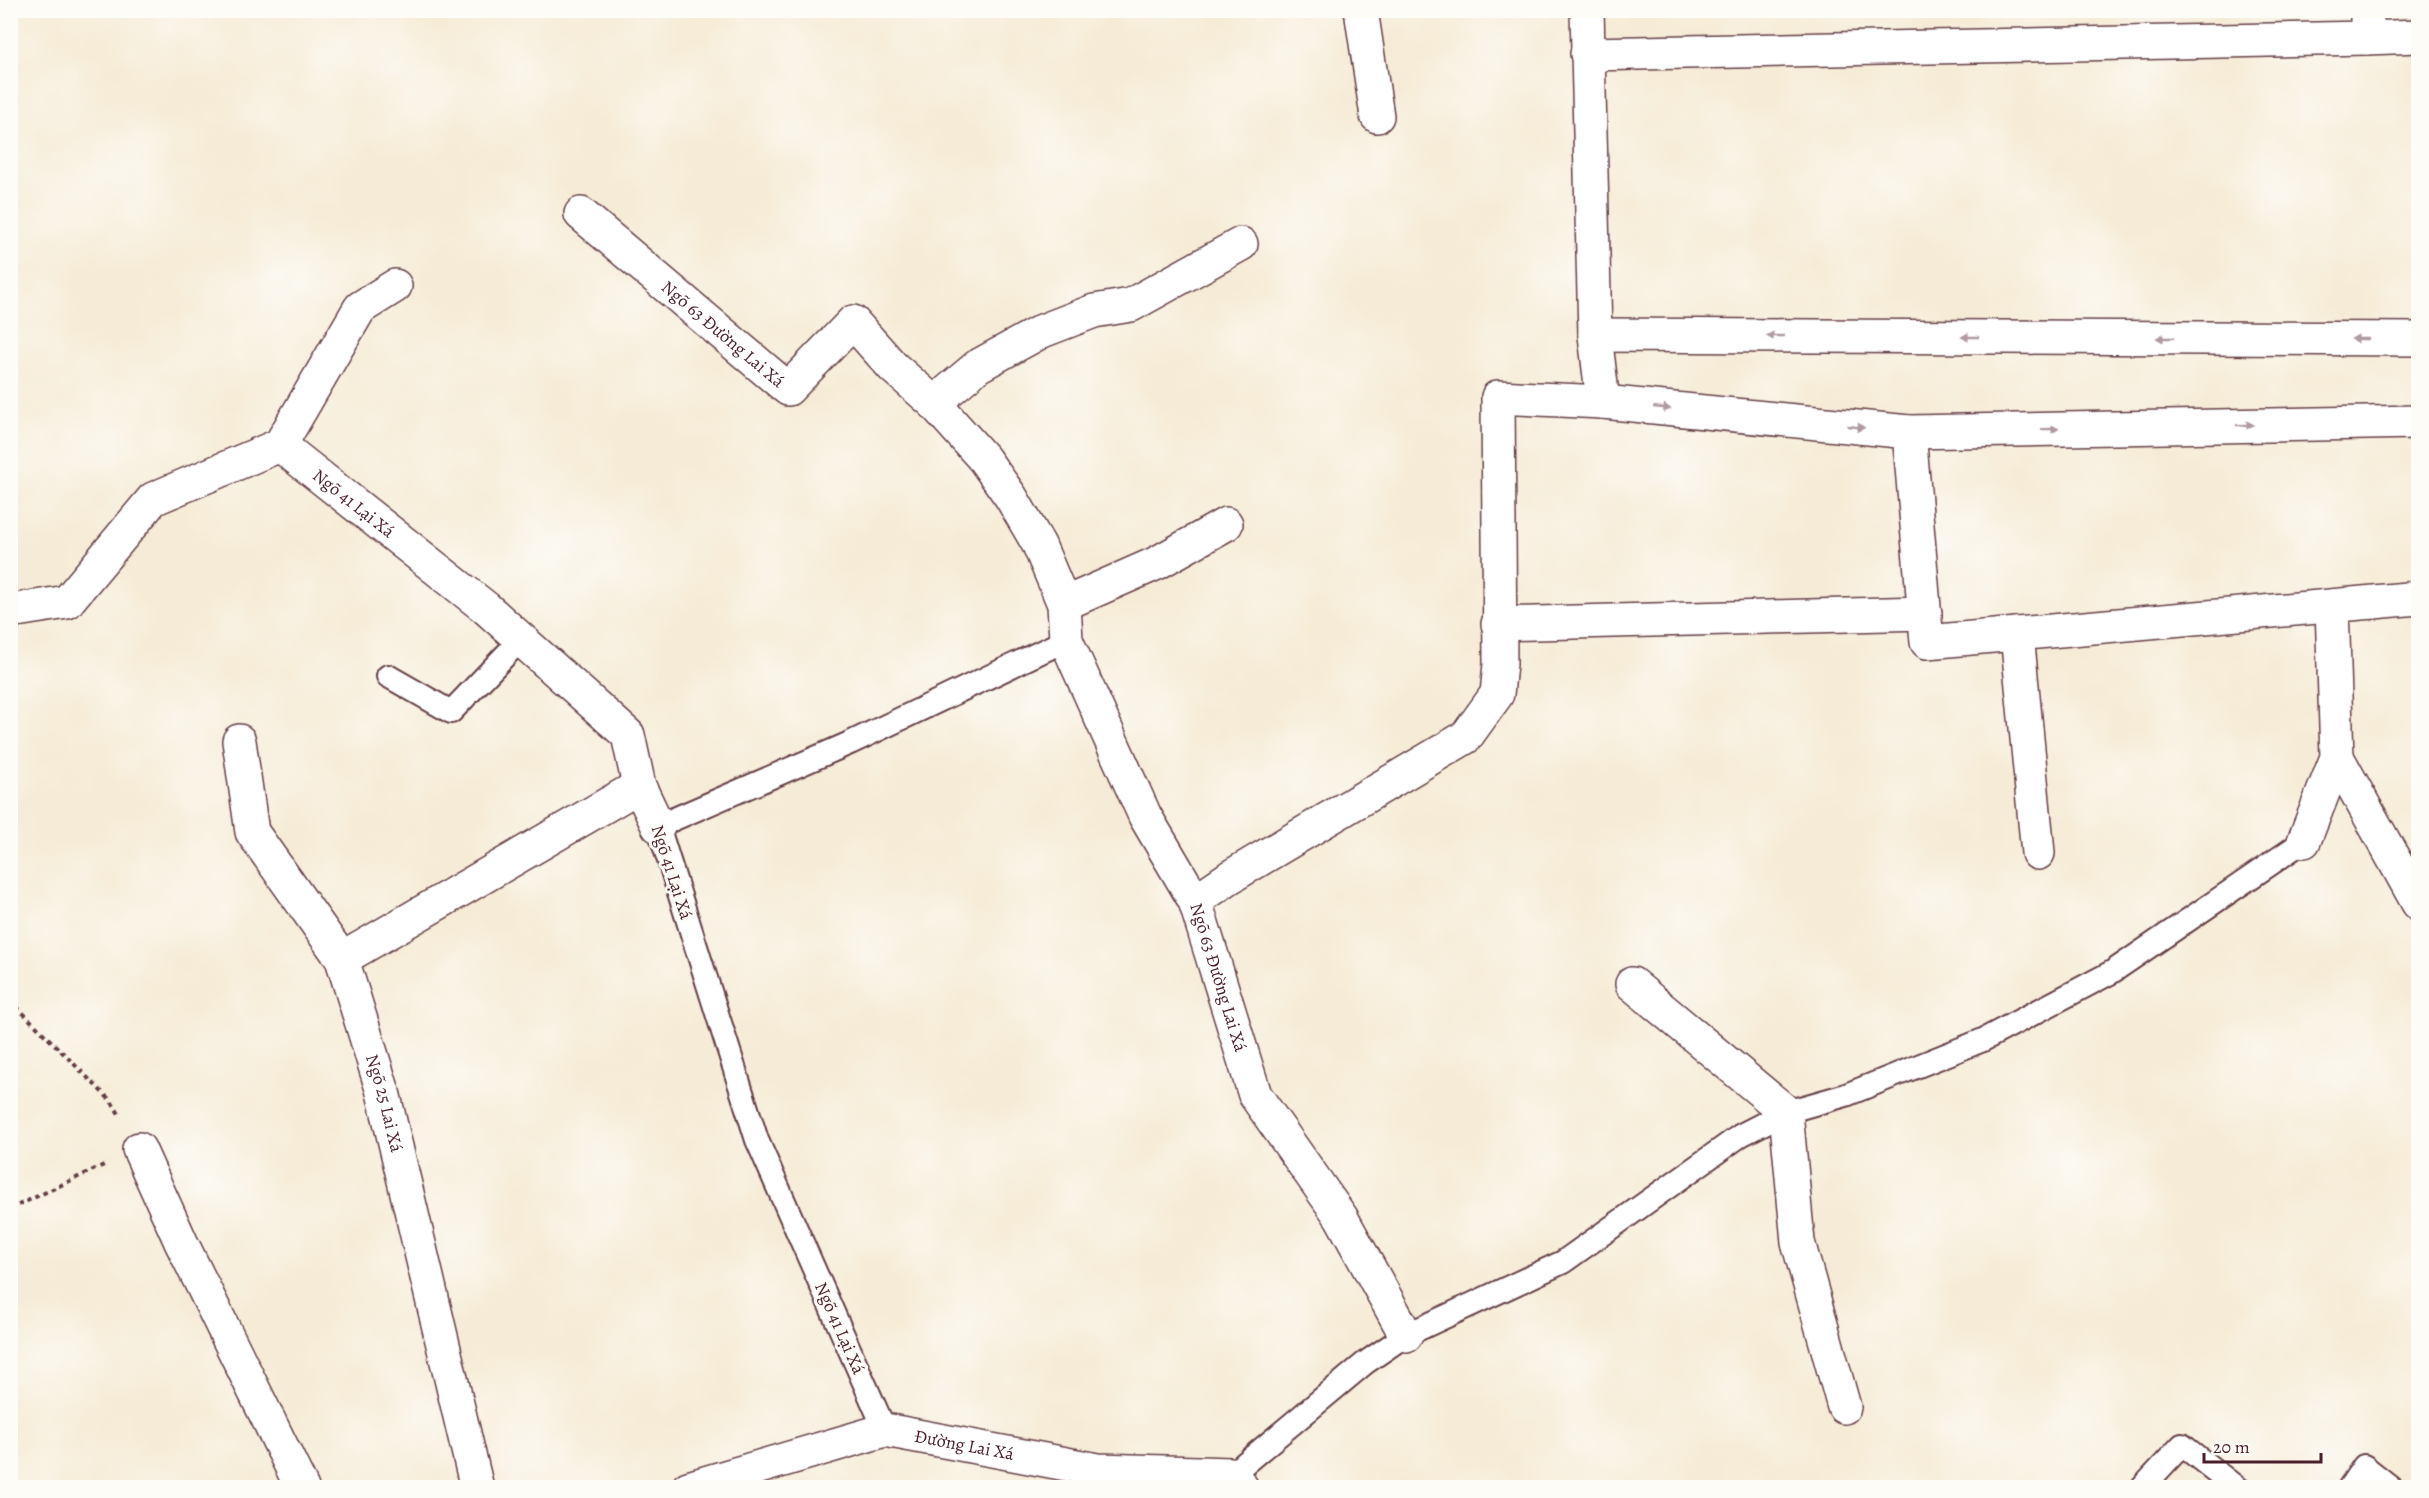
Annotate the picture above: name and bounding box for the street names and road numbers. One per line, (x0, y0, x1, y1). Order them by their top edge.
street label: Ngõ 63 Đường Lai Xá (656, 275, 790, 393)
street label: Ngõ 41 Lại Xá (308, 463, 400, 544)
street label: Ngõ 41 Lại Xá (645, 822, 699, 923)
street label: Ngõ 63 Đường Lai Xá (1184, 900, 1253, 1055)
street label: Ngõ 25 Lai Xá (360, 1051, 409, 1155)
street label: Ngõ 41 Lại Xá (809, 1278, 871, 1378)
street label: Đường Lai Xá (913, 1424, 1017, 1466)

